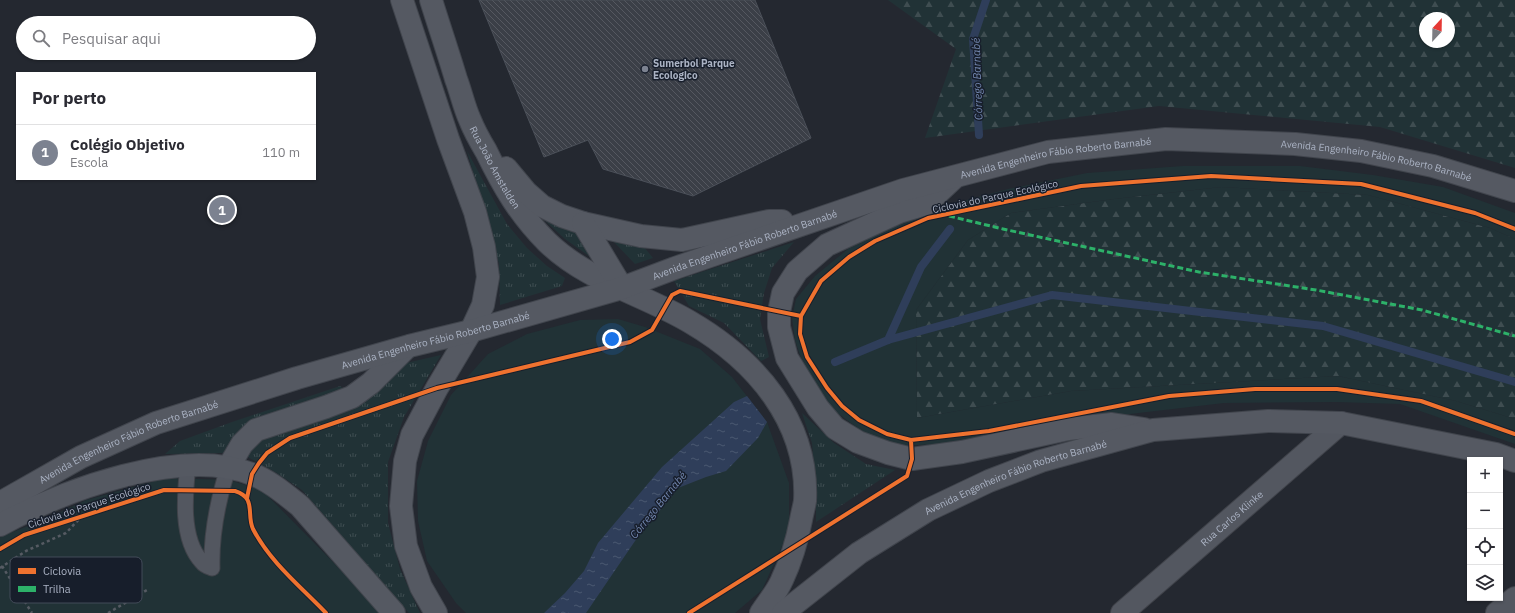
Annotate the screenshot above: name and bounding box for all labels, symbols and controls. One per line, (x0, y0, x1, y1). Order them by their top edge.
north arrow (1419, 12, 1455, 48)
search box (16, 16, 316, 60)
icon: search (30, 27, 52, 49)
text: Pesquisar aqui (62, 29, 161, 48)
water label: Córrego Barnabé (969, 37, 985, 120)
place label: Sumerbol Parque Ecologico (653, 57, 735, 82)
marker: Sumerbol Parque Ecologico (640, 64, 650, 74)
text: Por perto (32, 87, 106, 109)
street label: Rua João Amstalden (467, 124, 523, 211)
text: Colégio Objetivo (70, 135, 185, 154)
street label: Avenida Engenheiro Fábio Roberto Barnabé (959, 135, 1153, 182)
street label: Avenida Engenheiro Fábio Roberto Barnabé (1280, 137, 1474, 185)
text: 1 (41, 144, 49, 161)
text: 110 m (262, 144, 300, 161)
text: Escola (70, 154, 108, 171)
street label: Ciclovia do Parque Ecológico (931, 177, 1059, 216)
pin: 1 (209, 195, 235, 225)
street label: Avenida Engenheiro Fábio Roberto Barnabé (651, 207, 839, 283)
street label: Avenida Engenheiro Fábio Roberto Barnabé (340, 309, 532, 372)
your location (602, 329, 622, 349)
street label: Avenida Engenheiro Fábio Roberto Barnabé (37, 397, 220, 487)
street label: Avenida Engenheiro Fábio Roberto Barnabé (922, 437, 1109, 518)
map controls (1467, 457, 1503, 601)
button: + (1467, 457, 1503, 493)
water label: Córrego Barnabé (627, 468, 690, 541)
street label: Ciclovia do Parque Ecológico (26, 479, 152, 531)
street label: Rua Carlos Klinke (1198, 487, 1266, 549)
button: − (1467, 493, 1503, 529)
button: locate (1467, 529, 1503, 565)
legend (10, 557, 142, 603)
text: Ciclovia (43, 564, 81, 578)
button: layers (1467, 565, 1503, 601)
text: Trilha (43, 582, 71, 596)

